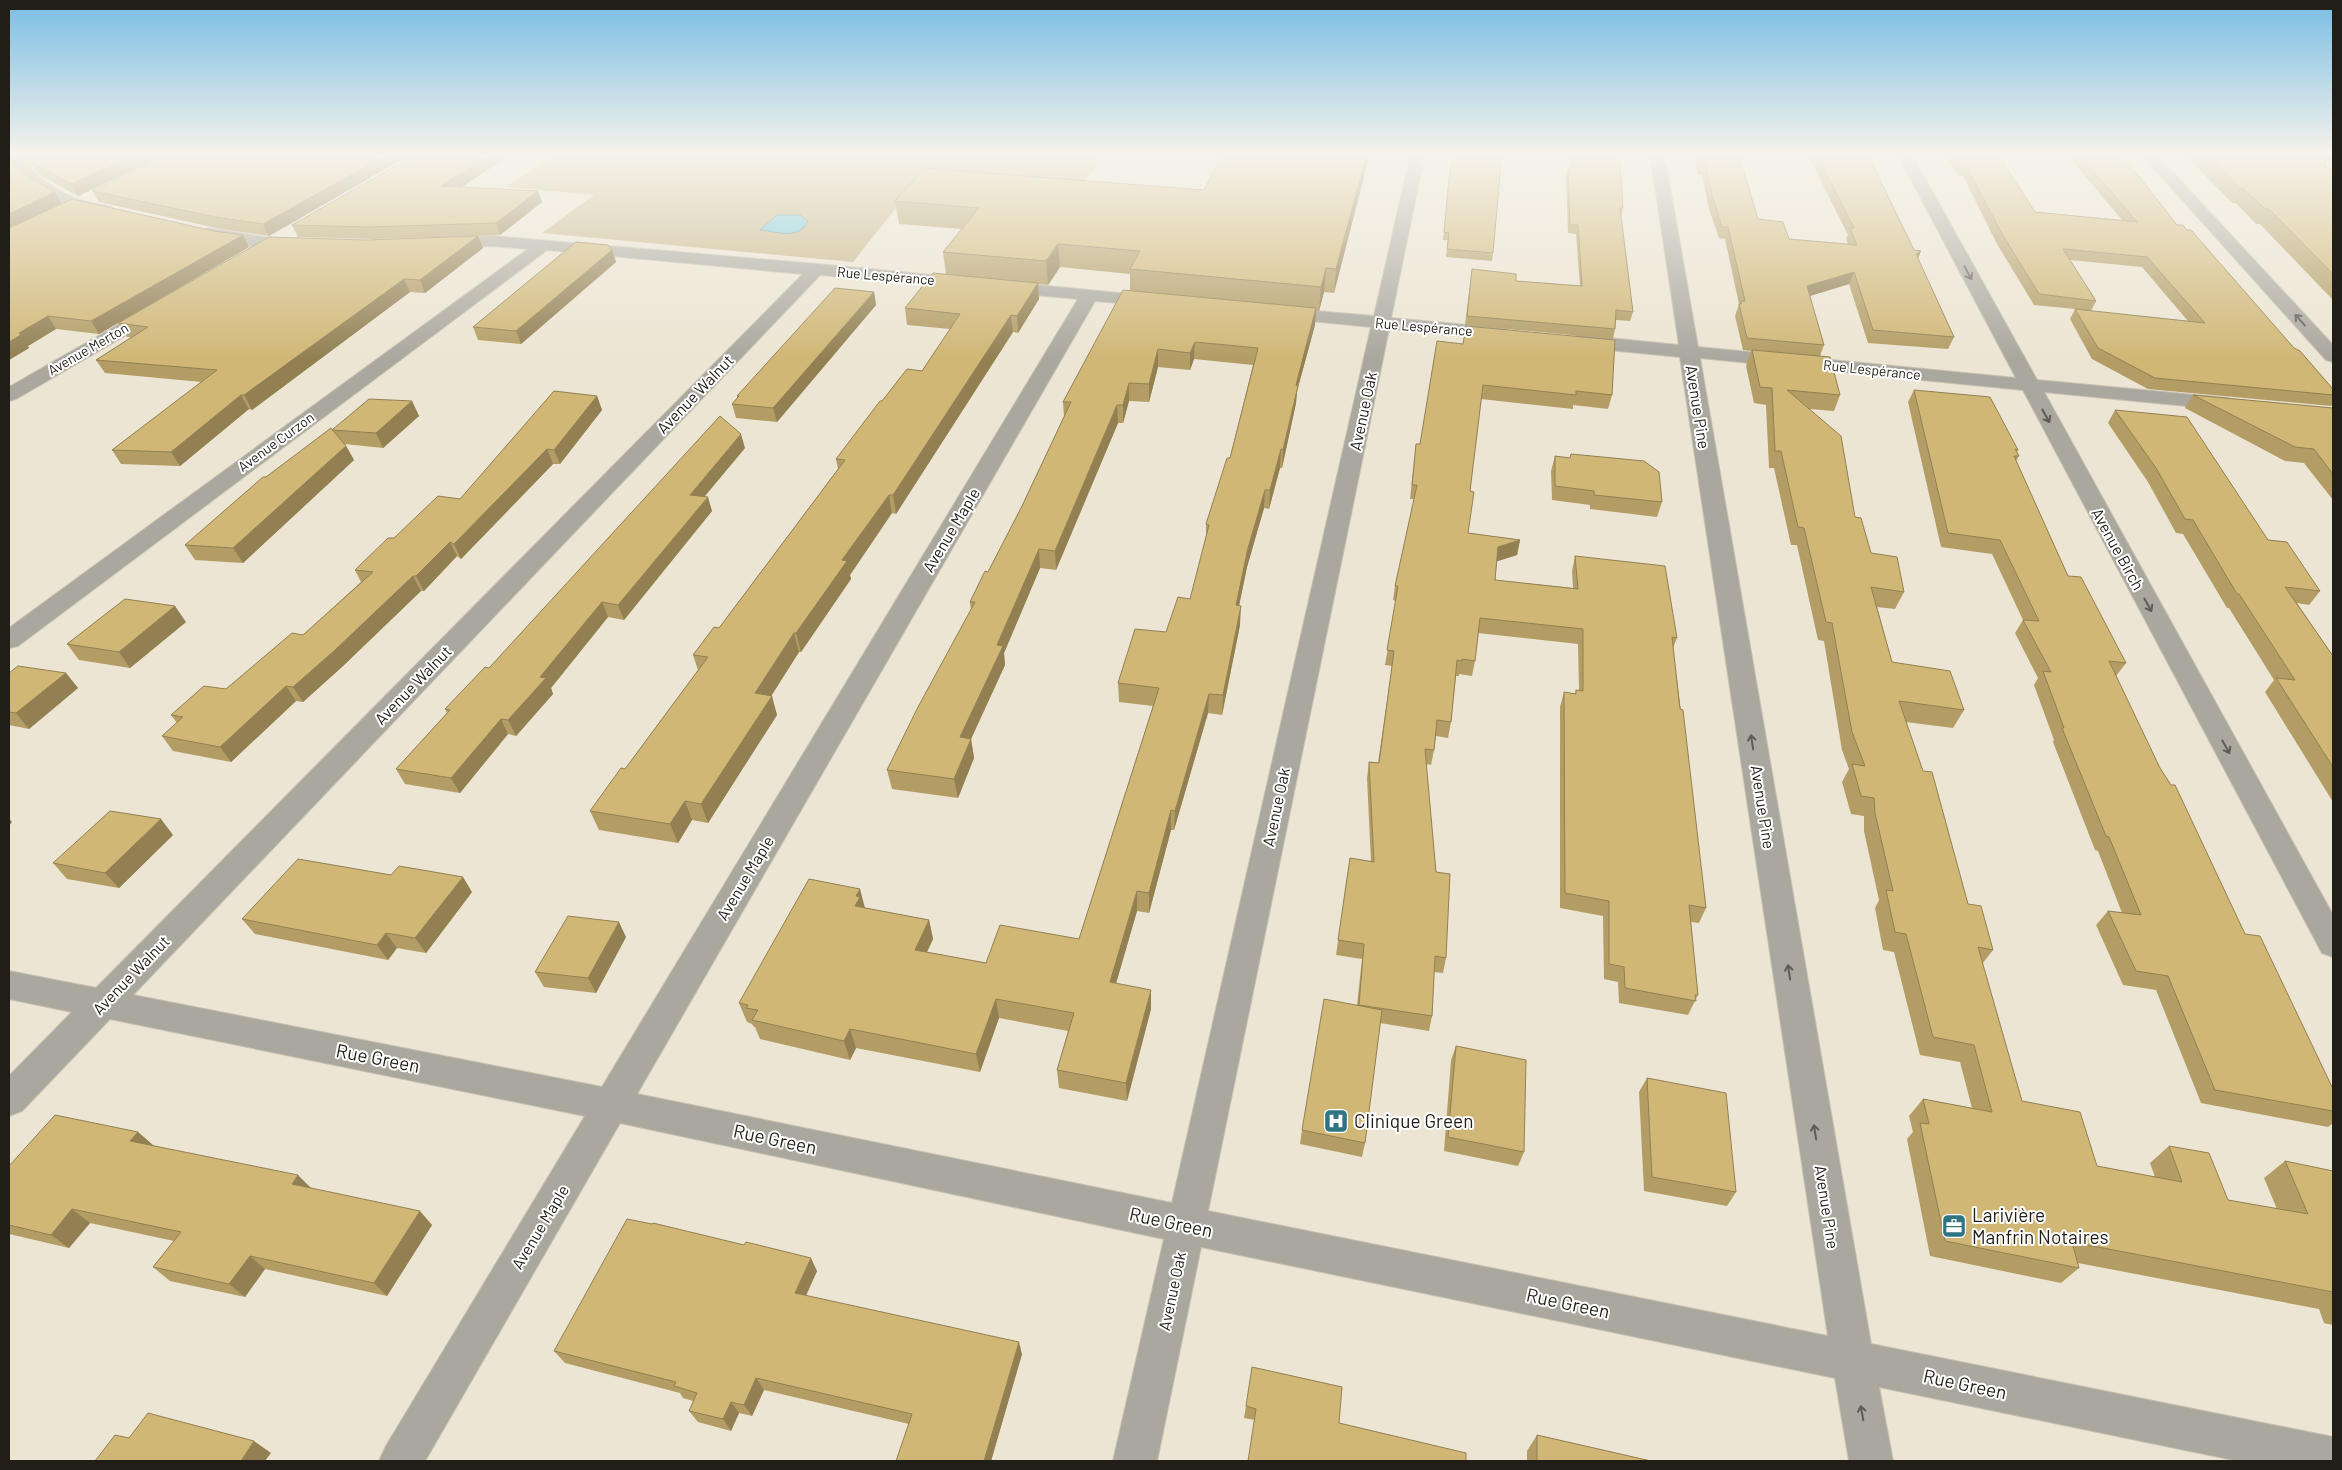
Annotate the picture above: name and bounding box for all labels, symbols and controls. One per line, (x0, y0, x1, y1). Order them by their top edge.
street label: Rue Lespérance (837, 263, 936, 288)
one-way arrow (1964, 265, 1973, 280)
street label: Rue Lespérance (1375, 314, 1474, 339)
one-way arrow (2294, 314, 2306, 327)
street label: Avenue Merton (44, 319, 131, 378)
street label: Avenue Walnut (652, 350, 737, 437)
street label: Rue Lespérance (1823, 356, 1922, 383)
street label: Avenue Pine (1682, 364, 1714, 450)
street label: Avenue Oak (1345, 370, 1380, 452)
street label: Avenue Curzon (234, 408, 317, 475)
one-way arrow (2041, 408, 2051, 422)
street label: Avenue Maple (918, 484, 983, 575)
street label: Avenue Birch (2088, 504, 2149, 593)
one-way arrow (2144, 597, 2154, 611)
street label: Avenue Walnut (370, 641, 455, 728)
one-way arrow (1747, 735, 1757, 751)
one-way arrow (2221, 740, 2231, 755)
street label: Avenue Pine (1747, 764, 1779, 850)
street label: Avenue Oak (1258, 766, 1293, 848)
street label: Avenue Maple (712, 832, 777, 923)
street label: Avenue Walnut (88, 931, 173, 1018)
one-way arrow (1784, 964, 1794, 980)
street label: Rue Green (334, 1038, 422, 1077)
hospital icon: Clinique Green (1323, 1108, 1349, 1134)
place label: Clinique Green (1354, 1109, 1473, 1132)
street label: Rue Green (731, 1118, 819, 1159)
one-way arrow (1810, 1125, 1820, 1141)
street label: Avenue Pine (1811, 1164, 1843, 1250)
street label: Avenue Maple (507, 1181, 572, 1272)
street label: Rue Green (1127, 1201, 1215, 1242)
place label: Larivière Manfrin Notaires (1972, 1203, 2109, 1248)
office icon: Larivière Manfrin Notaires (1941, 1213, 1967, 1239)
street label: Avenue Oak (1154, 1250, 1189, 1332)
street label: Rue Green (1524, 1282, 1612, 1323)
street label: Rue Green (1921, 1363, 2009, 1404)
one-way arrow (1857, 1406, 1867, 1422)

